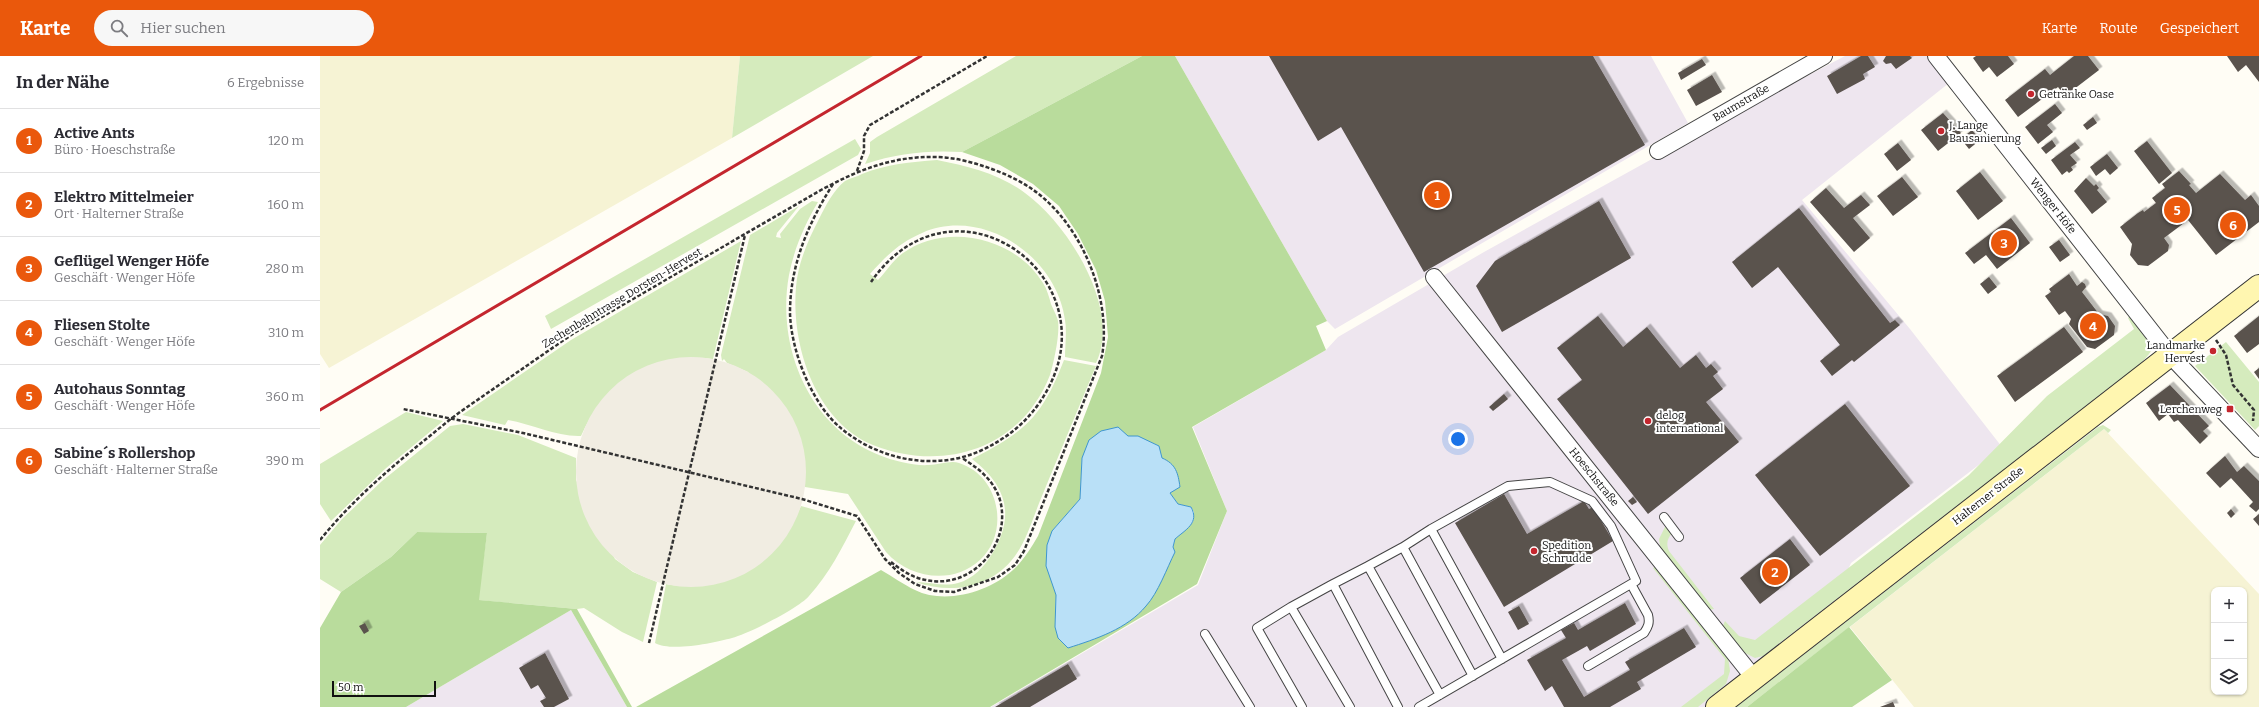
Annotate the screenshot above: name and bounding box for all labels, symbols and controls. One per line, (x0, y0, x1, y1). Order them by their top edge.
search box (94, 10, 374, 46)
text: Karte (20, 17, 70, 40)
icon: search (108, 17, 130, 39)
text: Hier suchen (140, 19, 226, 37)
text: Karte (2042, 20, 2077, 37)
text: Route (2099, 20, 2138, 37)
text: Gespeichert (2160, 20, 2239, 37)
text: In der Nähe (16, 72, 109, 93)
text: 6 Ergebnisse (227, 75, 304, 90)
street label: Baumstraße (1710, 82, 1772, 124)
place label: Getränke Oase (2039, 88, 2114, 101)
marker: Getränke Oase (2026, 89, 2036, 99)
place label: J. Lange Bausanierung (1948, 119, 2021, 145)
text: Active Ants (54, 124, 135, 142)
marker: J. Lange Bausanierung (1936, 126, 1946, 136)
text: 1 (26, 133, 32, 148)
text: 120 m (268, 133, 304, 148)
text: Büro · Hoeschstraße (54, 142, 175, 157)
street label: Wenger Höfe (2027, 176, 2079, 236)
pin: 1 (1424, 180, 1450, 210)
text: Elektro Mittelmeier (54, 188, 194, 206)
pin: 5 (2164, 195, 2190, 225)
text: 2 (25, 197, 33, 212)
text: 160 m (268, 197, 304, 212)
text: Ort · Halterner Straße (54, 206, 184, 221)
pin: 6 (2220, 210, 2246, 240)
pin: 3 (1991, 228, 2017, 258)
street label: Zechenbahntrasse Dorsten-Hervest (540, 245, 704, 351)
text: Geflügel Wenger Höfe (54, 252, 209, 270)
text: 3 (25, 261, 33, 276)
text: 280 m (266, 261, 304, 276)
text: Geschäft · Wenger Höfe (54, 270, 195, 285)
pin: 4 (2080, 311, 2106, 341)
text: Fliesen Stolte (54, 316, 150, 334)
text: 4 (25, 325, 33, 340)
text: 310 m (268, 325, 304, 340)
text: Geschäft · Wenger Höfe (54, 334, 195, 349)
place label: Landmarke Hervest (2147, 339, 2205, 365)
marker: Landmarke Hervest (2208, 346, 2218, 356)
text: Autohaus Sonntag (54, 380, 185, 398)
text: 5 (25, 389, 33, 404)
text: 360 m (266, 389, 304, 404)
text: Geschäft · Wenger Höfe (54, 398, 195, 413)
place label: Lerchenweg (2160, 403, 2222, 416)
marker: Lerchenweg (2225, 404, 2235, 414)
place label: delog international (1656, 409, 1724, 435)
marker: delog international (1643, 416, 1653, 426)
your location (1448, 429, 1468, 449)
text: Sabine´s Rollershop (54, 444, 195, 462)
street label: Hoeschstraße (1567, 445, 1621, 509)
text: 6 (25, 453, 33, 468)
text: 390 m (266, 453, 304, 468)
text: Geschäft · Halterner Straße (54, 462, 218, 477)
street label: Halterner Straße (1950, 464, 2026, 528)
place label: Spedition Schrudde (1542, 539, 1591, 565)
marker: Spedition Schrudde (1529, 546, 1539, 556)
pin: 2 (1762, 557, 1788, 587)
map controls (2211, 587, 2247, 695)
button: + (2211, 587, 2247, 623)
button: − (2211, 623, 2247, 659)
button: layers (2211, 659, 2247, 695)
scale bar (332, 679, 436, 698)
text: 50 m (338, 681, 364, 694)

